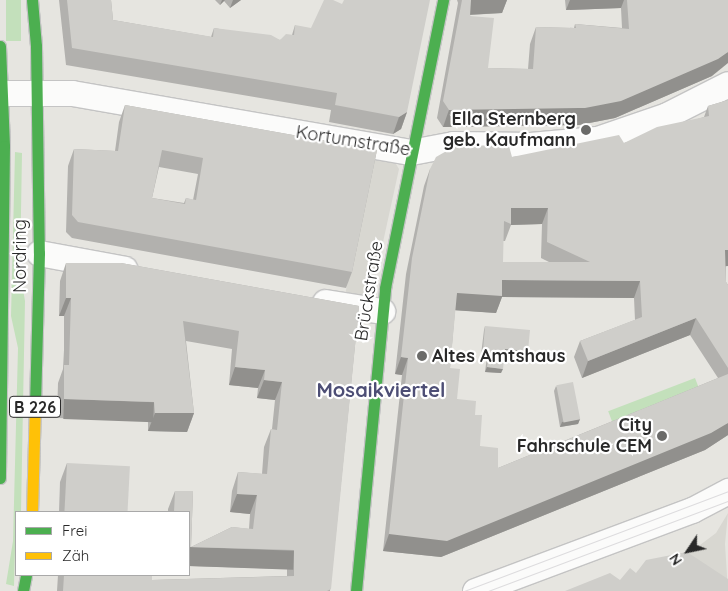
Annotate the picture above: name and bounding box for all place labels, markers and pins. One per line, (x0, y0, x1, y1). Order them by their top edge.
place label: Ella Sternberg geb. Kaufmann (443, 109, 576, 152)
marker: Ella Sternberg geb. Kaufmann (580, 124, 592, 136)
place label: Altes Amtshaus (432, 345, 565, 367)
marker: Altes Amtshaus (416, 350, 428, 362)
place label: City Fahrschule CEM (517, 415, 652, 458)
marker: City Fahrschule CEM (656, 430, 668, 442)

